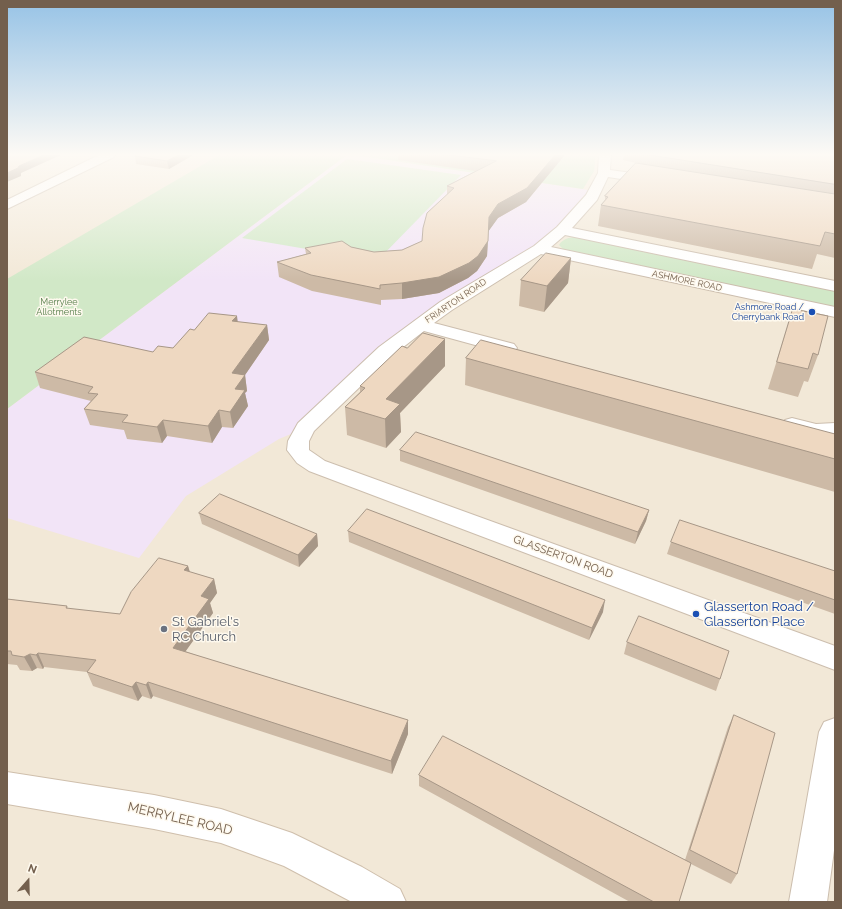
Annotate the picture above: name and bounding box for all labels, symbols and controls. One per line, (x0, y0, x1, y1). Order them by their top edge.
street label: ASHMORE ROAD (651, 268, 723, 294)
street label: FRIARTON ROAD (423, 277, 489, 325)
park label: Merrylee Allotments (36, 297, 82, 318)
place label: Ashmore Road / Cherrybank Road (732, 302, 804, 323)
marker: Ashmore Road / Cherrybank Road (807, 307, 817, 317)
street label: GLASSERTON ROAD (511, 533, 615, 581)
place label: Glasserton Road / Glasserton Place (704, 599, 814, 630)
marker: Glasserton Road / Glasserton Place (691, 609, 701, 619)
place label: St Gabriel's RC Church (172, 614, 239, 645)
marker: St Gabriel's RC Church (159, 624, 169, 634)
street label: MERRYLEE ROAD (126, 799, 234, 839)
north arrow (8, 861, 48, 901)
text: N (26, 862, 38, 877)

